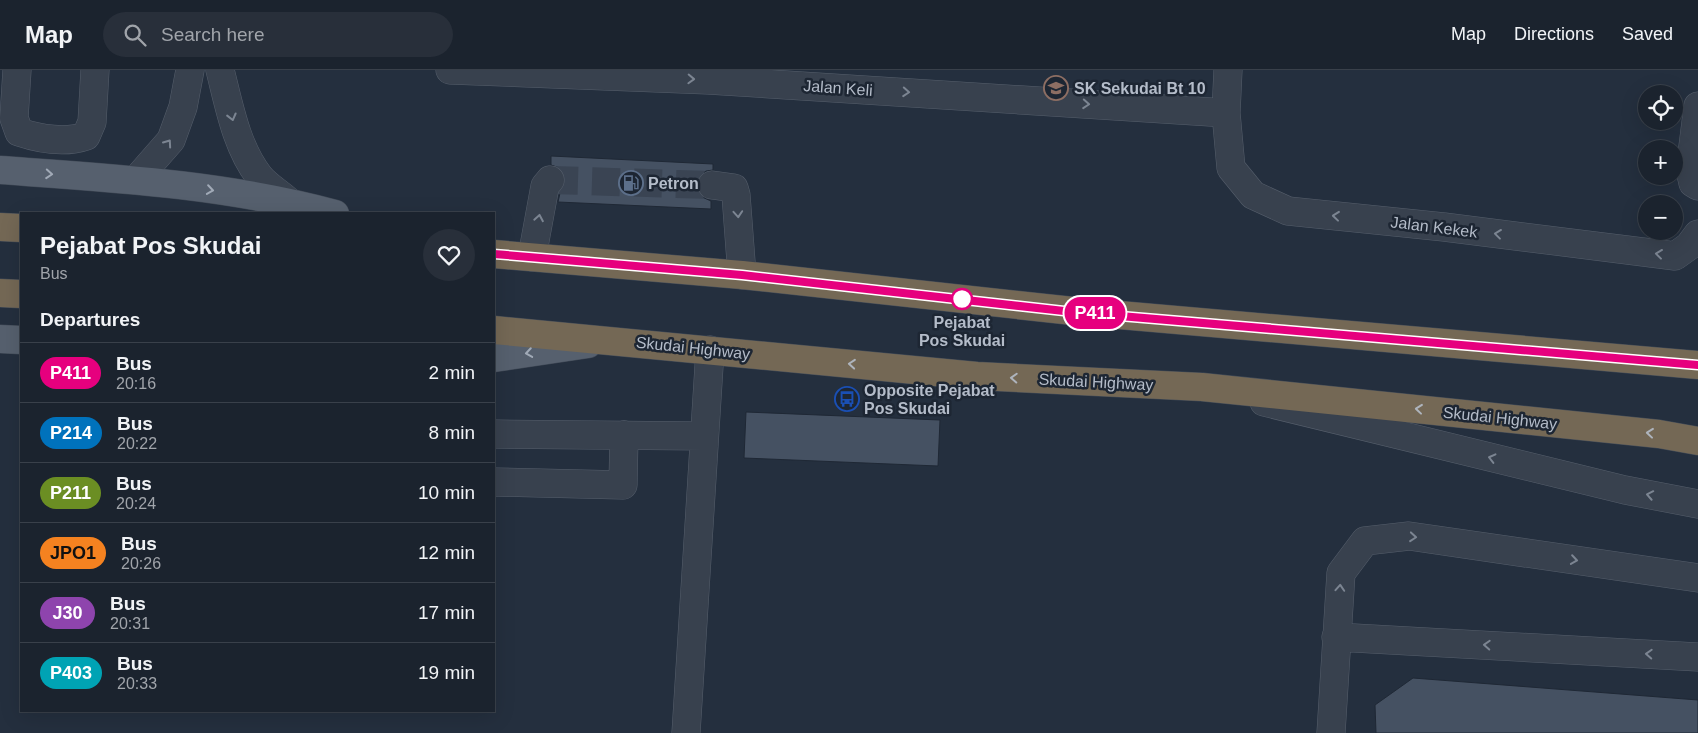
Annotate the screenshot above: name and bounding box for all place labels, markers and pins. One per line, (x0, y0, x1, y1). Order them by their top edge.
school or university icon: SK Sekudai Bt 10 (1043, 75, 1069, 101)
place label: SK Sekudai Bt 10 (1074, 80, 1206, 97)
fuel station icon: Petron (618, 170, 644, 196)
place label: Petron (648, 175, 699, 192)
marker: Pejabat Pos Skudai (951, 288, 973, 310)
place label: Pejabat Pos Skudai (919, 314, 1005, 349)
place label: Opposite Pejabat Pos Skudai (864, 382, 995, 417)
bus stop icon: Opposite Pejabat Pos Skudai (834, 386, 860, 412)

